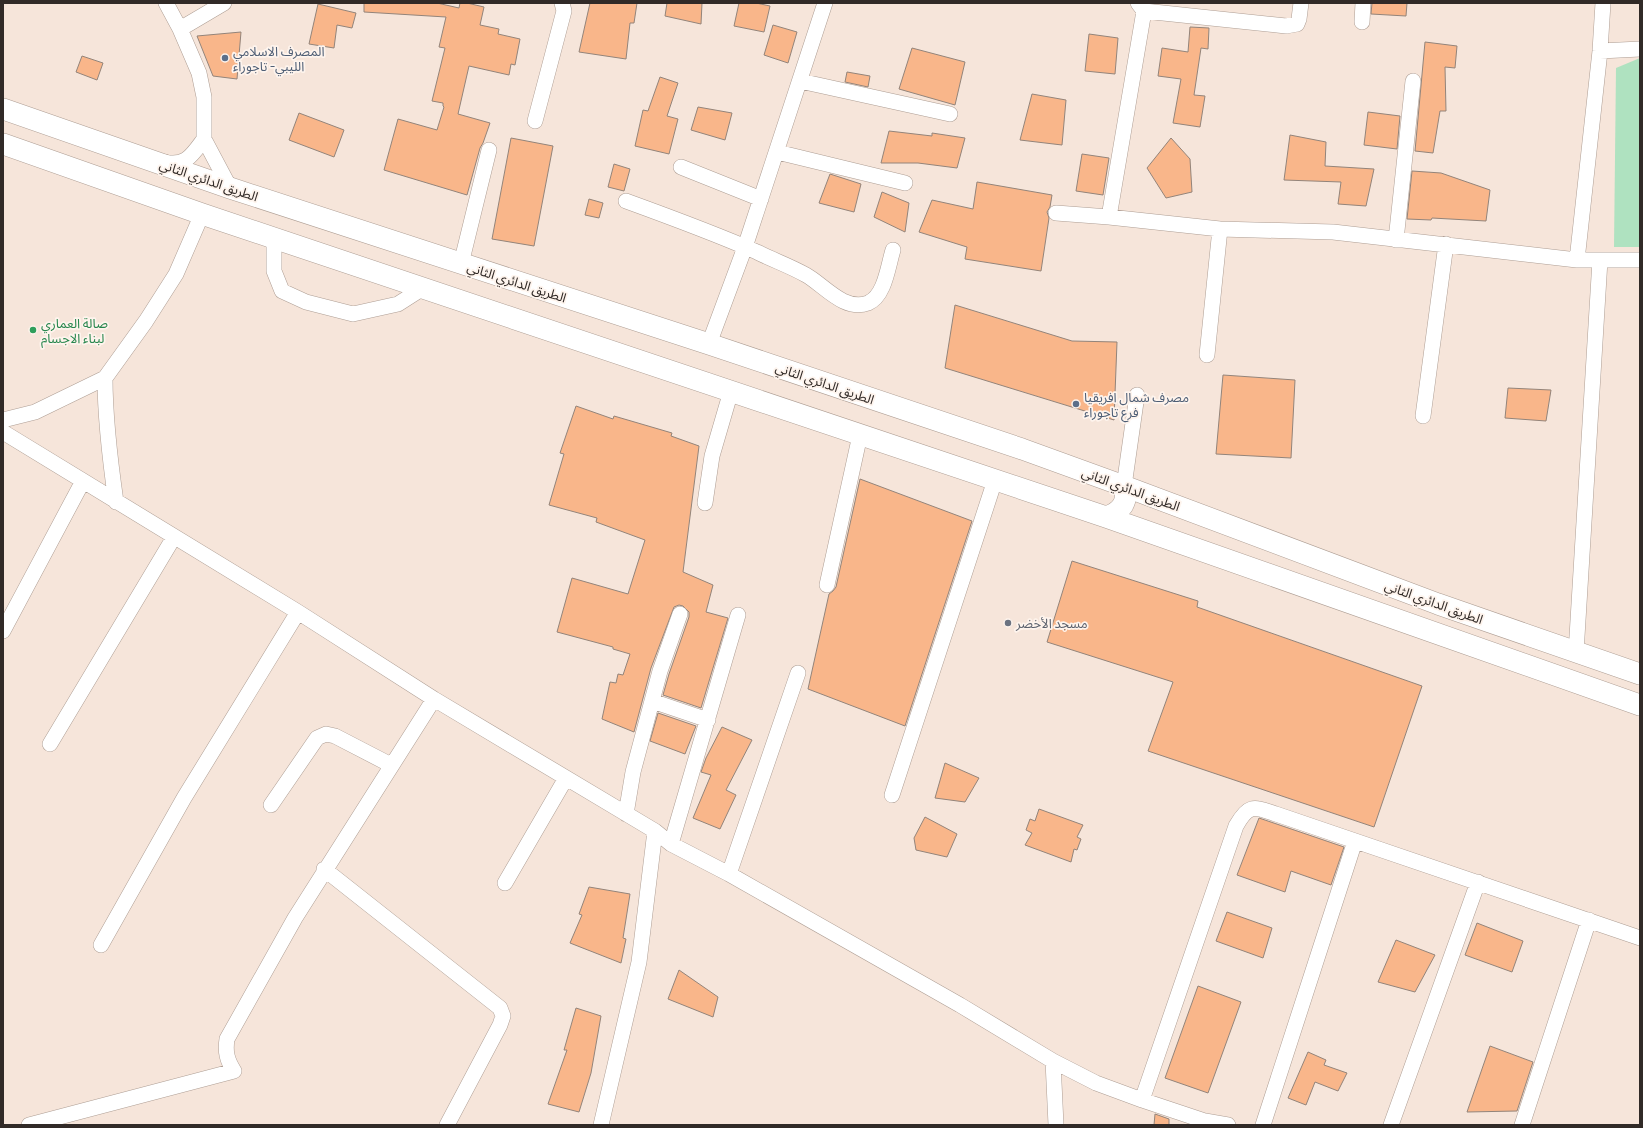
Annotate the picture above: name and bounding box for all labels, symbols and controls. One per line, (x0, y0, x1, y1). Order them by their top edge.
place label: المصرف الاسلامي الليبي- تاجوراء (233, 43, 325, 77)
marker: المصرف الاسلامي الليبي- تاجوراء (220, 53, 230, 63)
street label: الطريق الدائري الثاني (157, 156, 260, 207)
street label: الطريق الدائري الثاني (465, 258, 569, 308)
place label: صالة العماري لبناء الاجسام (41, 315, 108, 348)
marker: صالة العماري لبناء الاجسام (28, 325, 38, 335)
street label: الطريق الدائري الثاني (773, 359, 876, 410)
place label: مصرف شمال افريقيا فرع تاجوراء (1084, 389, 1189, 423)
marker: مصرف شمال افريقيا فرع تاجوراء (1071, 399, 1081, 409)
street label: الطريق الدائري الثاني (1079, 464, 1182, 517)
street label: الطريق الدائري الثاني (1382, 577, 1485, 630)
place label: مسجد الأخضر (1015, 615, 1088, 631)
marker: مسجد الأخضر (1003, 618, 1013, 628)

